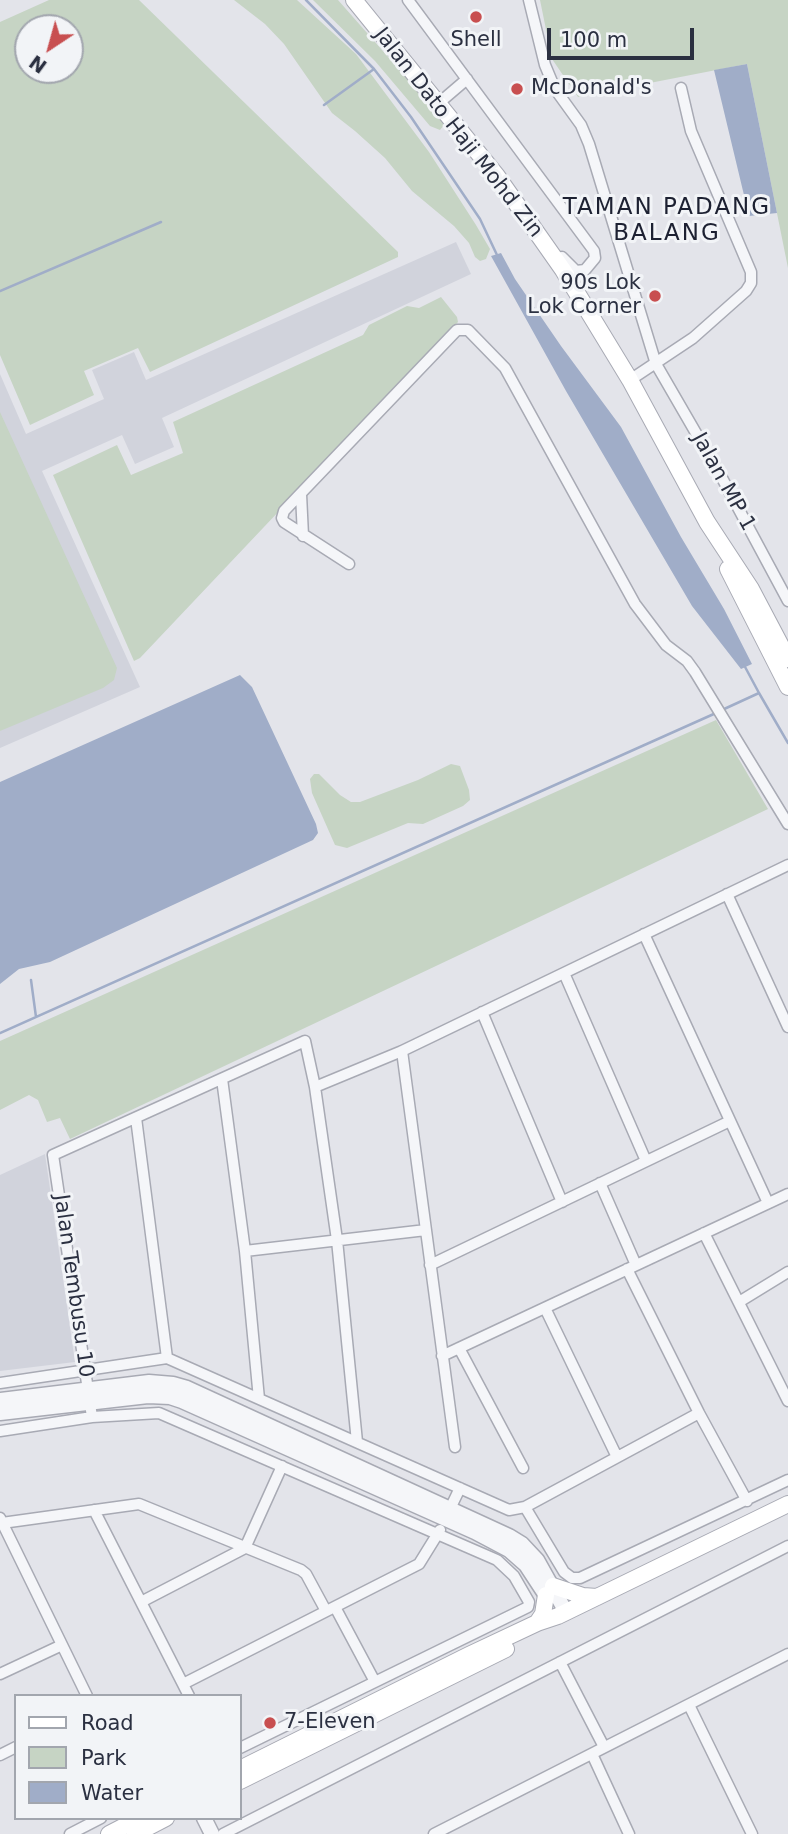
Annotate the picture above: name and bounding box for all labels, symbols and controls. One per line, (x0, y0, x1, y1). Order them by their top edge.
marker: Shell (468, 9, 484, 25)
north arrow (14, 14, 84, 84)
scale bar (550, 14, 697, 58)
street label: Jalan Dato Haji Mohd Zin (368, 23, 548, 243)
place label: Shell (450, 28, 502, 54)
text: 100 m (560, 28, 627, 52)
text: N (25, 51, 51, 78)
place label: McDonald's (531, 76, 652, 102)
marker: McDonald's (509, 81, 525, 97)
district label: TAMAN PADANG BALANG (564, 194, 770, 248)
place label: 90s Lok Lok Corner (527, 271, 641, 321)
marker: 90s Lok Lok Corner (647, 288, 663, 304)
street label: Jalan MP 1 (686, 428, 760, 536)
street label: Jalan Tembusu 10 (48, 1193, 98, 1379)
legend (14, 1694, 242, 1820)
place label: 7-Eleven (284, 1710, 376, 1736)
text: Road (81, 1711, 134, 1735)
marker: 7-Eleven (262, 1715, 278, 1731)
text: Park (81, 1746, 126, 1770)
text: Water (81, 1781, 143, 1805)

